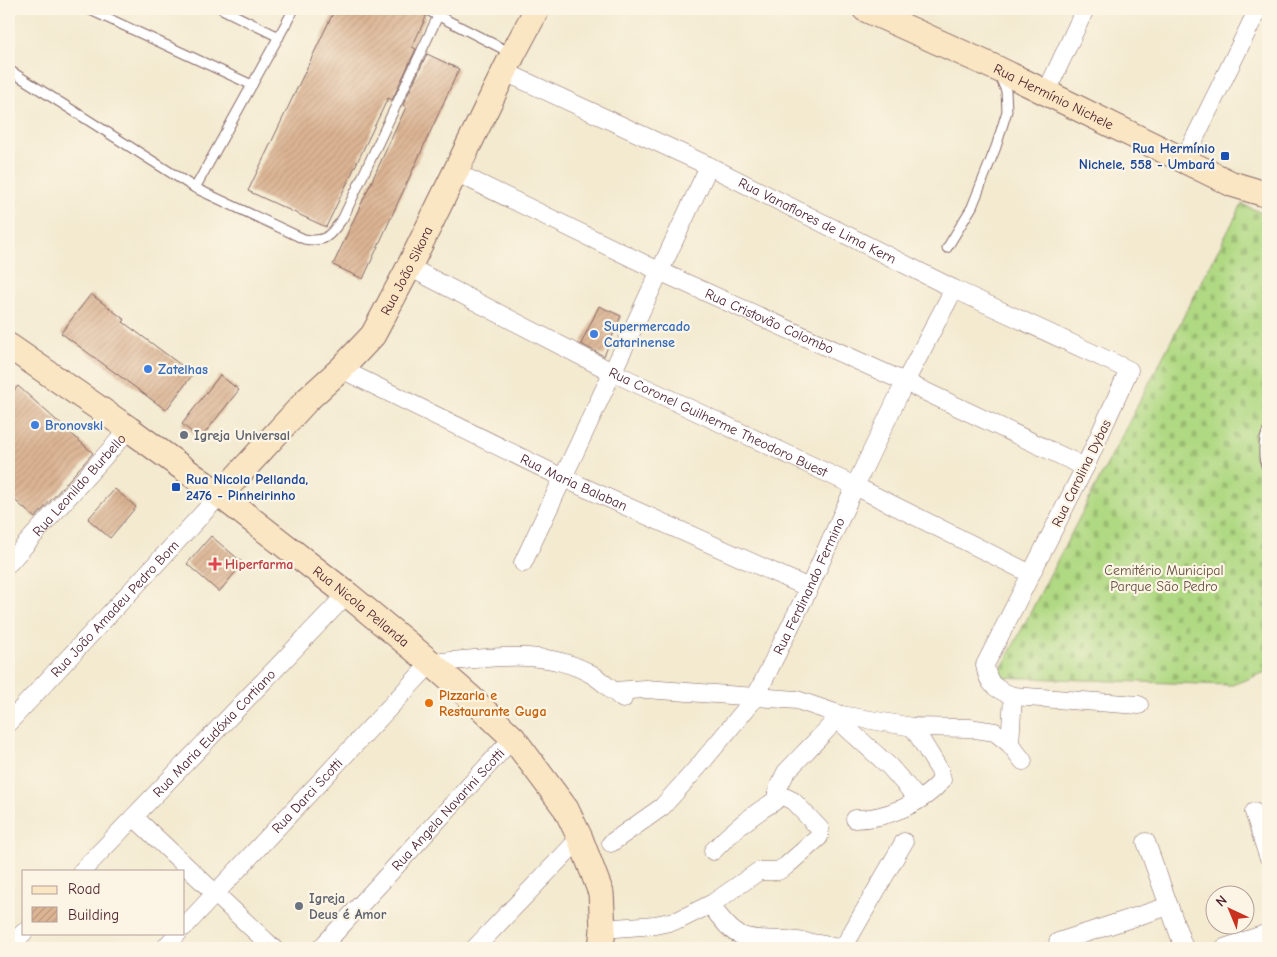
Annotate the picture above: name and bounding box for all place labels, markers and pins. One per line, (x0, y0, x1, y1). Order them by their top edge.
place label: Rua Hermínio Nichele, 558 - Umbará (1079, 140, 1215, 173)
marker: Rua Hermínio Nichele, 558 - Umbará (1219, 150, 1231, 162)
place label: Supermercado Catarinense (604, 318, 690, 351)
marker: Supermercado Catarinense (588, 328, 600, 340)
place label: Zatelhas (158, 361, 208, 378)
marker: Zatelhas (142, 363, 154, 375)
place label: Bronovski (45, 417, 103, 434)
marker: Bronovski (29, 419, 41, 431)
place label: Igreja Universal (194, 427, 290, 444)
marker: Igreja Universal (178, 429, 190, 441)
place label: Rua Nicola Pellanda, 2476 - Pinheirinho (186, 471, 309, 504)
marker: Rua Nicola Pellanda, 2476 - Pinheirinho (170, 481, 182, 493)
place label: Hiperfarma (225, 556, 293, 573)
marker: Hiperfarma (209, 558, 221, 570)
place label: Pizzaria e Restaurante Guga (439, 687, 547, 720)
marker: Pizzaria e Restaurante Guga (423, 697, 435, 709)
place label: Igreja Deus é Amor (309, 890, 387, 923)
marker: Igreja Deus é Amor (293, 900, 305, 912)

